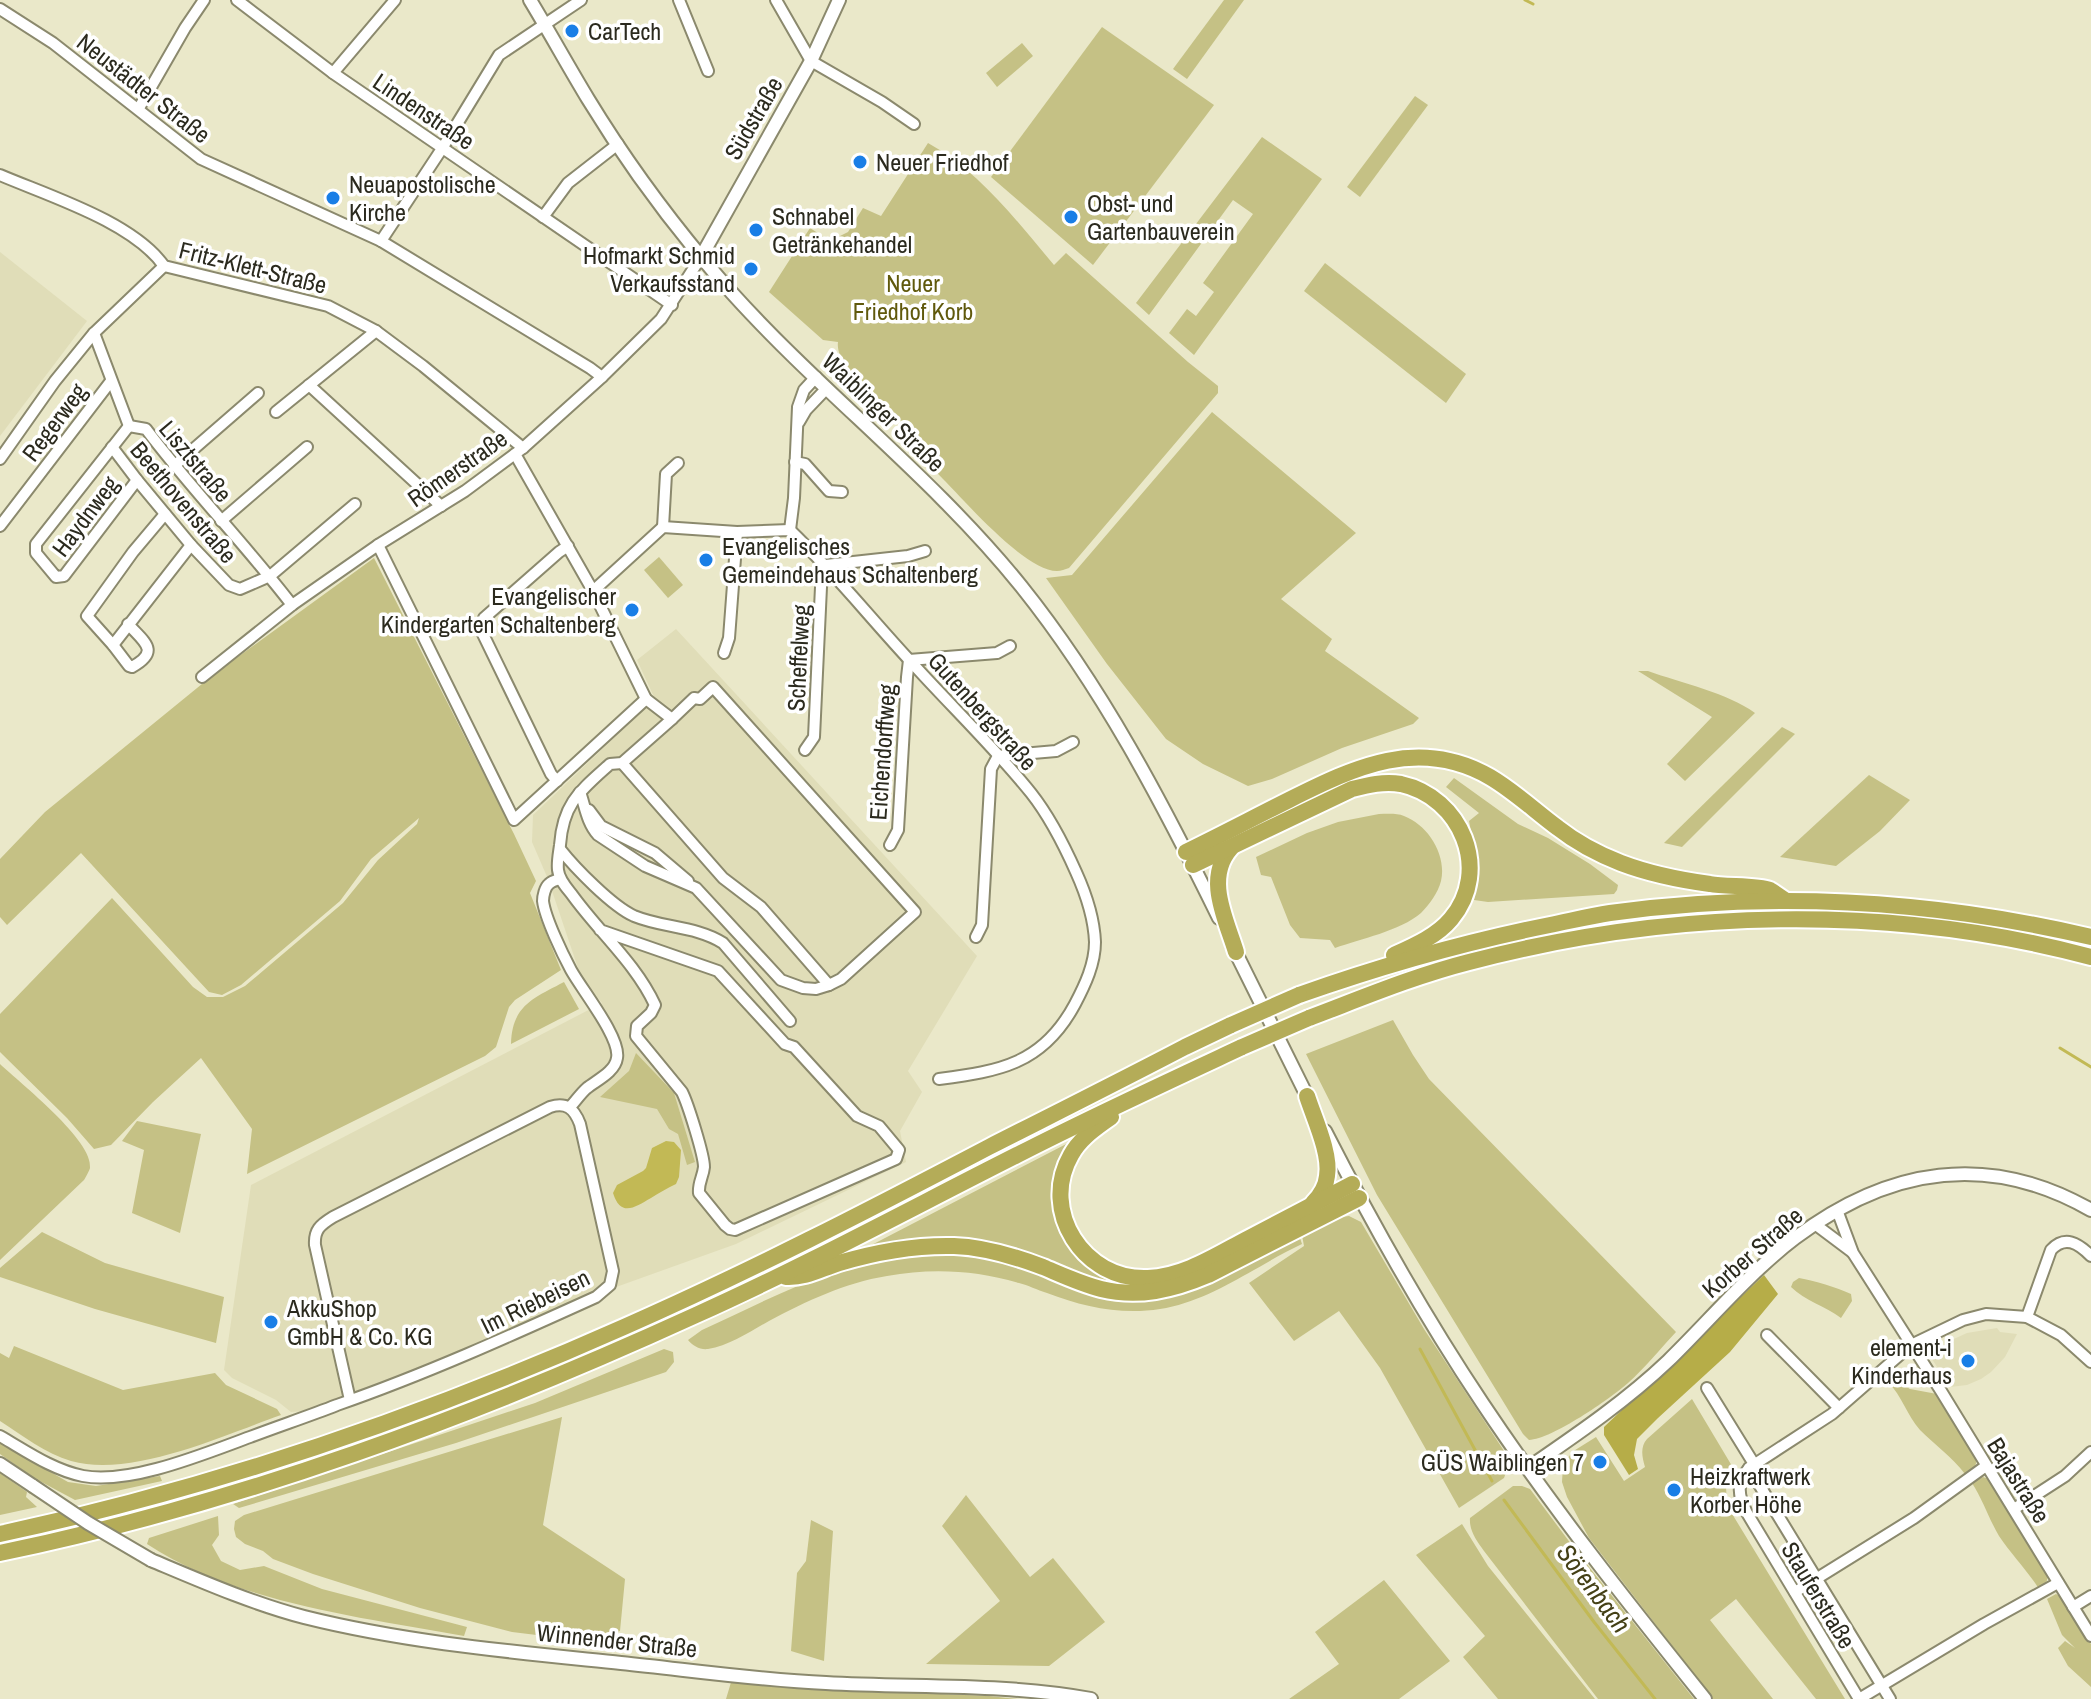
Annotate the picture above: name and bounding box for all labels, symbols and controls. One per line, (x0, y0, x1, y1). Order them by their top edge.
place label: CarTech (588, 15, 661, 47)
marker: CarTech (563, 22, 581, 40)
street label: Neustädter Straße (71, 26, 217, 150)
street label: Lindenstraße (367, 65, 481, 157)
street label: Südstraße (716, 71, 790, 165)
place label: Neuer Friedhof (876, 146, 1009, 178)
marker: Neuer Friedhof (851, 153, 869, 171)
place label: Neuapostolische Kirche (349, 168, 496, 228)
place label: Obst- und Gartenbauverein (1087, 187, 1235, 247)
marker: Neuapostolische Kirche (324, 189, 342, 207)
place label: Schnabel Getränkehandel (772, 200, 912, 260)
marker: Obst- und Gartenbauverein (1062, 208, 1080, 226)
marker: Schnabel Getränkehandel (747, 221, 765, 239)
street label: Fritz-Klett-Straße (176, 233, 330, 301)
place label: Hofmarkt Schmid Verkaufsstand (583, 239, 735, 299)
marker: Hofmarkt Schmid Verkaufsstand (742, 260, 760, 278)
park label: Neuer Friedhof Korb (853, 267, 973, 327)
street label: Waiblinger Straße (816, 345, 952, 479)
street label: Regerweg (14, 377, 94, 467)
street label: Lisztstraße (152, 413, 240, 509)
street label: Römerstraße (401, 422, 513, 514)
street label: Beethovenstraße (124, 434, 244, 570)
street label: Haydnweg (44, 469, 126, 563)
place label: Evangelisches Gemeindehaus Schaltenberg (722, 530, 978, 590)
marker: Evangelisches Gemeindehaus Schaltenberg (697, 551, 715, 569)
place label: Evangelischer Kindergarten Schaltenberg (381, 580, 616, 640)
marker: Evangelischer Kindergarten Schaltenberg (623, 601, 641, 619)
street label: Scheffelweg (779, 604, 817, 712)
street label: Gutenbergstraße (921, 645, 1045, 777)
street label: Eichendorffweg (861, 683, 903, 821)
street label: Korber Straße (1695, 1199, 1809, 1305)
street label: Im Riebeisen (475, 1261, 595, 1341)
place label: AkkuShop GmbH & Co. KG (286, 1292, 432, 1352)
marker: AkkuShop GmbH & Co. KG (262, 1313, 280, 1331)
place label: element-i Kinderhaus (1851, 1331, 1952, 1391)
marker: element-i Kinderhaus (1959, 1352, 1977, 1370)
street label: Bajastraße (1980, 1431, 2058, 1529)
place label: GÜS Waiblingen 7 (1421, 1446, 1584, 1478)
marker: GÜS Waiblingen 7 (1591, 1453, 1609, 1471)
place label: Heizkraftwerk Korber Höhe (1690, 1460, 1810, 1520)
marker: Heizkraftwerk Korber Höhe (1665, 1481, 1683, 1499)
water label: Sörenbach (1549, 1536, 1639, 1640)
street label: Stauferstraße (1775, 1536, 1863, 1654)
street label: Winnender Straße (535, 1616, 699, 1664)

